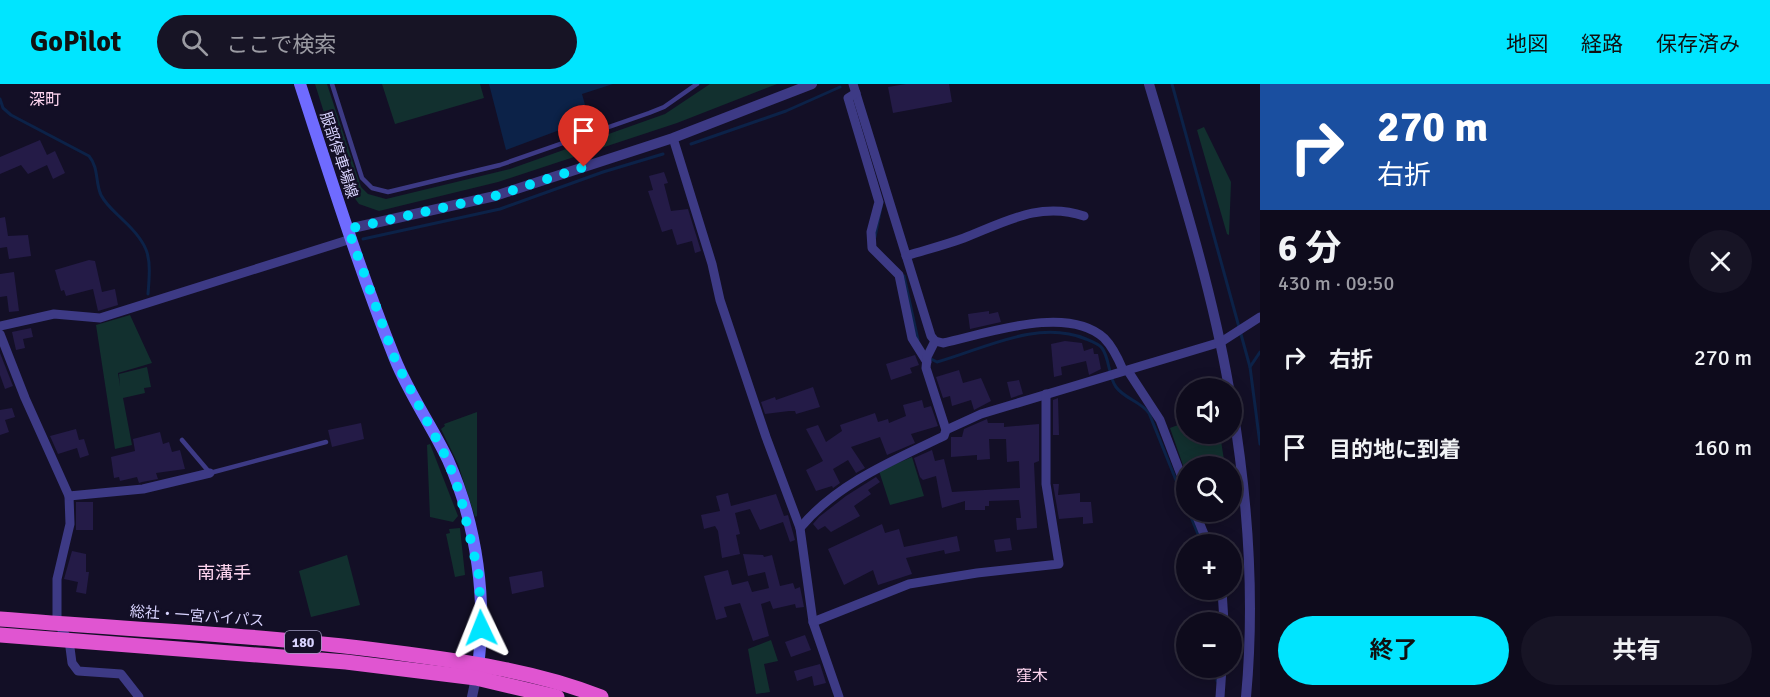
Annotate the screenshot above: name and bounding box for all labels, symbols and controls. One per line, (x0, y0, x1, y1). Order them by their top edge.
search box (157, 15, 577, 69)
text: GoPilot (30, 25, 121, 59)
icon: search (178, 26, 211, 59)
text: ここで検索 (226, 31, 336, 58)
text: 地図 (1506, 31, 1548, 57)
text: 経路 (1581, 31, 1623, 57)
text: 保存済み (1656, 31, 1740, 57)
district label: 深町 (29, 90, 61, 110)
text: 270 m (1377, 102, 1488, 153)
pin (558, 105, 609, 167)
icon: right (1278, 108, 1356, 186)
street label: 服部停車場線 (317, 109, 361, 201)
icon: arrive (567, 114, 600, 147)
text: 右折 (1377, 159, 1431, 192)
text: 6 分 (1278, 226, 1341, 271)
button: close (1689, 230, 1752, 293)
text: 430 m · 09:50 (1278, 271, 1394, 296)
icon: right (1278, 341, 1311, 374)
text: 270 m (1694, 344, 1752, 371)
text: 右折 (1329, 346, 1373, 373)
map controls (1176, 378, 1242, 678)
button: sound (1176, 378, 1242, 444)
icon: arrive (1278, 431, 1311, 464)
text: 160 m (1694, 434, 1752, 461)
text: 目的地に到着 (1329, 436, 1461, 463)
button: search (1176, 456, 1242, 522)
button: + (1176, 534, 1242, 600)
district label: 南溝手 (197, 562, 251, 584)
position arrow (449, 596, 513, 660)
street label: 総社・一宮バイパス (129, 602, 265, 630)
button: − (1176, 612, 1242, 678)
button: 終了 (1278, 616, 1509, 685)
button: 共有 (1521, 616, 1752, 685)
road number: 180 (285, 631, 321, 653)
district label: 窪木 (1016, 666, 1048, 686)

